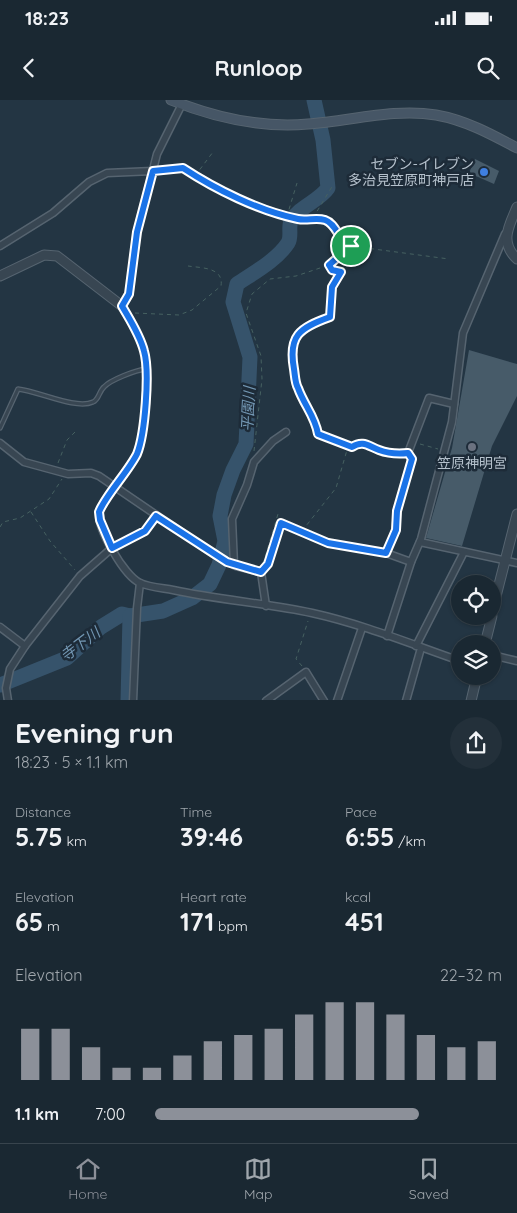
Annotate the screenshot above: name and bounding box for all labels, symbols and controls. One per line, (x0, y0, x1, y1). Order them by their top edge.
text: 18:23 (25, 6, 69, 30)
icon: back (15, 54, 43, 82)
text: Runloop (215, 54, 302, 82)
icon: search (474, 54, 502, 82)
place label: セブン-イレブン 多治見笠原町神戸店 (348, 155, 474, 189)
marker: セブン-イレブン 多治見笠原町神戸店 (478, 166, 490, 178)
pin (330, 225, 372, 267)
icon: arrive (337, 232, 365, 260)
water label: 平園川 (237, 384, 259, 432)
marker: 笠原神明宮 (466, 441, 478, 453)
place label: 笠原神明宮 (437, 454, 507, 472)
map controls (451, 575, 501, 685)
button: locate (451, 575, 501, 625)
water label: 寺下川 (56, 622, 105, 665)
button: layers (451, 635, 501, 685)
text: Evening run (15, 715, 174, 750)
button: share (450, 717, 502, 769)
text: 18:23 · 5 × 1.1 km (15, 752, 128, 772)
text: Distance (15, 803, 71, 821)
text: Time (180, 803, 212, 821)
text: Pace (345, 803, 377, 821)
text: 5.75 (15, 821, 63, 852)
text: 39:46 (180, 821, 243, 852)
text: 6:55 (345, 821, 394, 852)
text: km (63, 832, 87, 850)
text: /km (394, 832, 426, 850)
text: Elevation (15, 888, 74, 906)
text: Heart rate (180, 888, 247, 906)
text: kcal (345, 888, 371, 906)
text: 65 (15, 906, 43, 937)
text: 171 (180, 906, 214, 937)
text: 451 (345, 906, 384, 937)
text: m (43, 917, 60, 935)
text: bpm (214, 917, 248, 935)
text: Elevation (15, 965, 82, 985)
text: 22–32 m (440, 965, 502, 985)
text: 1.1 km (15, 1104, 59, 1124)
text: 7:00 (95, 1104, 125, 1124)
tab: Home (68, 1155, 107, 1203)
tab: Map (244, 1155, 272, 1203)
tab: Saved (409, 1155, 449, 1203)

